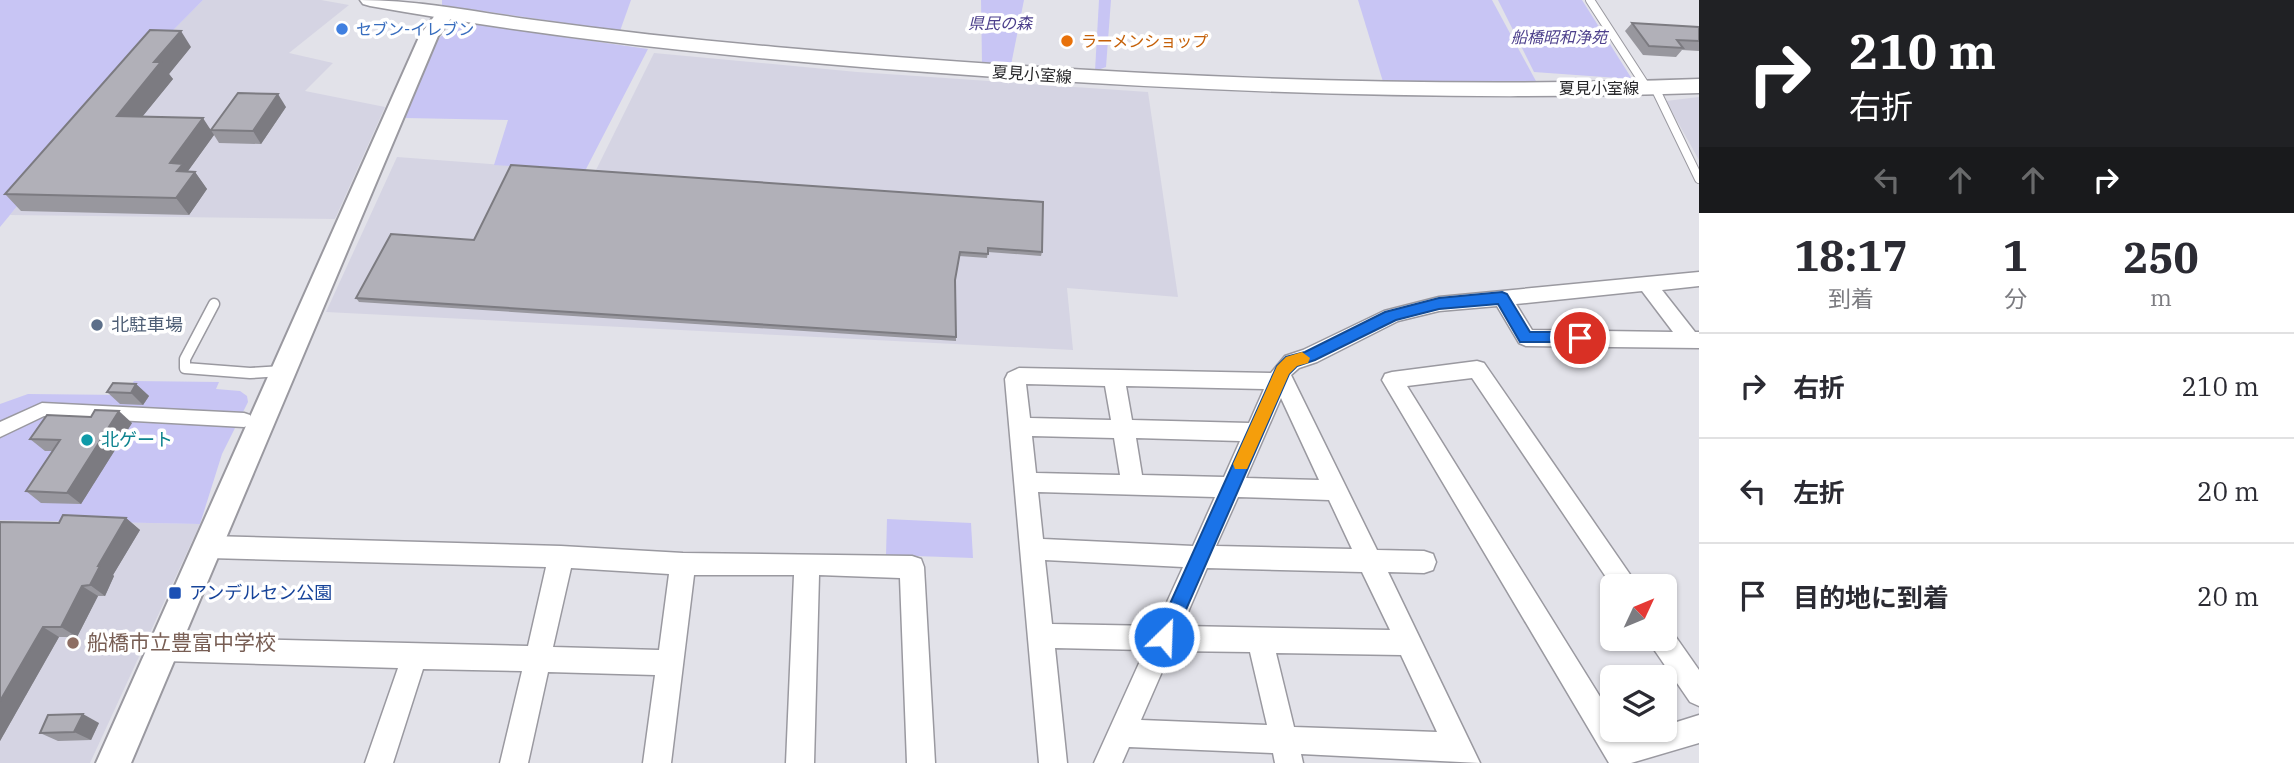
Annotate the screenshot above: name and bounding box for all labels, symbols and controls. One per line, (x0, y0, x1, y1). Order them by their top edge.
park label: 県民の森 (968, 13, 1034, 33)
place label: セブン-イレブン (356, 19, 474, 39)
text: 210 m (1849, 19, 1996, 82)
marker: セブン-イレブン (334, 21, 350, 37)
park label: 船橋昭和浄苑 (1511, 27, 1610, 47)
icon: right (1734, 28, 1825, 119)
place label: ラーメンショップ (1081, 31, 1208, 51)
marker: ラーメンショップ (1059, 33, 1075, 49)
street label: 夏見小室線 (991, 61, 1073, 87)
street label: 夏見小室線 (1559, 78, 1639, 98)
text: 右折 (1849, 85, 1913, 127)
icon: left (1868, 161, 1906, 199)
icon: ahead (1941, 161, 1979, 199)
icon: ahead (2014, 161, 2052, 199)
icon: right (2087, 161, 2125, 199)
text: 18:17 (1794, 228, 1908, 283)
text: 1 (2003, 228, 2028, 283)
text: 250 (2123, 230, 2199, 285)
text: m (2150, 282, 2172, 312)
text: 到着 (1828, 283, 1874, 313)
text: 分 (2004, 283, 2027, 313)
pin (1550, 308, 1610, 368)
place label: 北駐車場 (111, 313, 183, 336)
marker: 北駐車場 (89, 317, 105, 333)
icon: arrive (1561, 319, 1599, 357)
icon: right (1734, 367, 1772, 405)
text: 210 m (2181, 369, 2259, 403)
text: 右折 (1793, 370, 1845, 404)
place label: 北ゲート (101, 428, 173, 451)
marker: 北ゲート (79, 432, 95, 448)
icon: left (1734, 472, 1772, 510)
text: 20 m (2197, 474, 2259, 508)
text: 左折 (1793, 475, 1845, 509)
north arrow (1600, 574, 1676, 651)
map controls (1600, 574, 1677, 742)
icon: arrive (1734, 577, 1772, 615)
text: 20 m (2197, 579, 2259, 613)
text: 目的地に到着 (1793, 580, 1949, 614)
place label: アンデルセン公園 (189, 581, 332, 604)
marker: アンデルセン公園 (167, 585, 183, 601)
position arrow (1127, 600, 1201, 674)
place label: 船橋市立豊富中学校 (87, 628, 276, 656)
marker: 船橋市立豊富中学校 (65, 635, 81, 651)
button: layers (1600, 665, 1677, 742)

